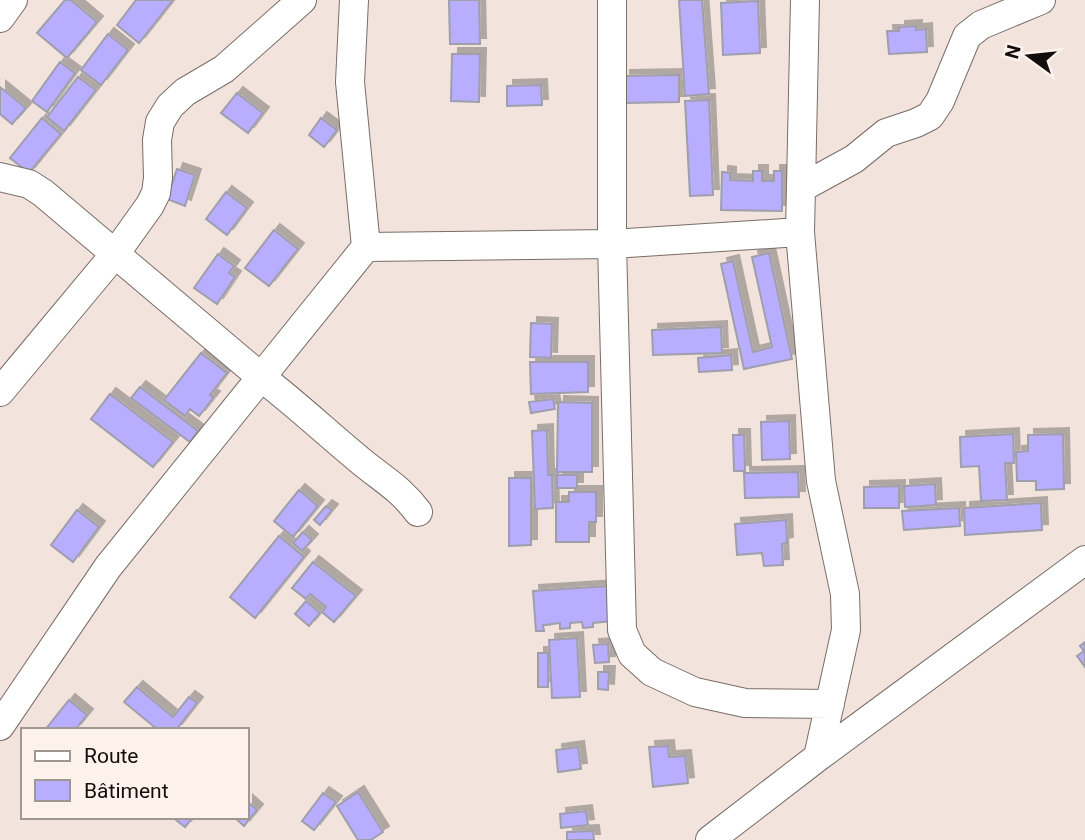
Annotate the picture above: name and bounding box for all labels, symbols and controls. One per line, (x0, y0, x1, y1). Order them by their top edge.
north arrow (994, 21, 1064, 91)
text: N (1000, 42, 1026, 61)
legend (21, 728, 248, 819)
text: Route (84, 744, 139, 768)
text: Bâtiment (84, 779, 169, 803)

